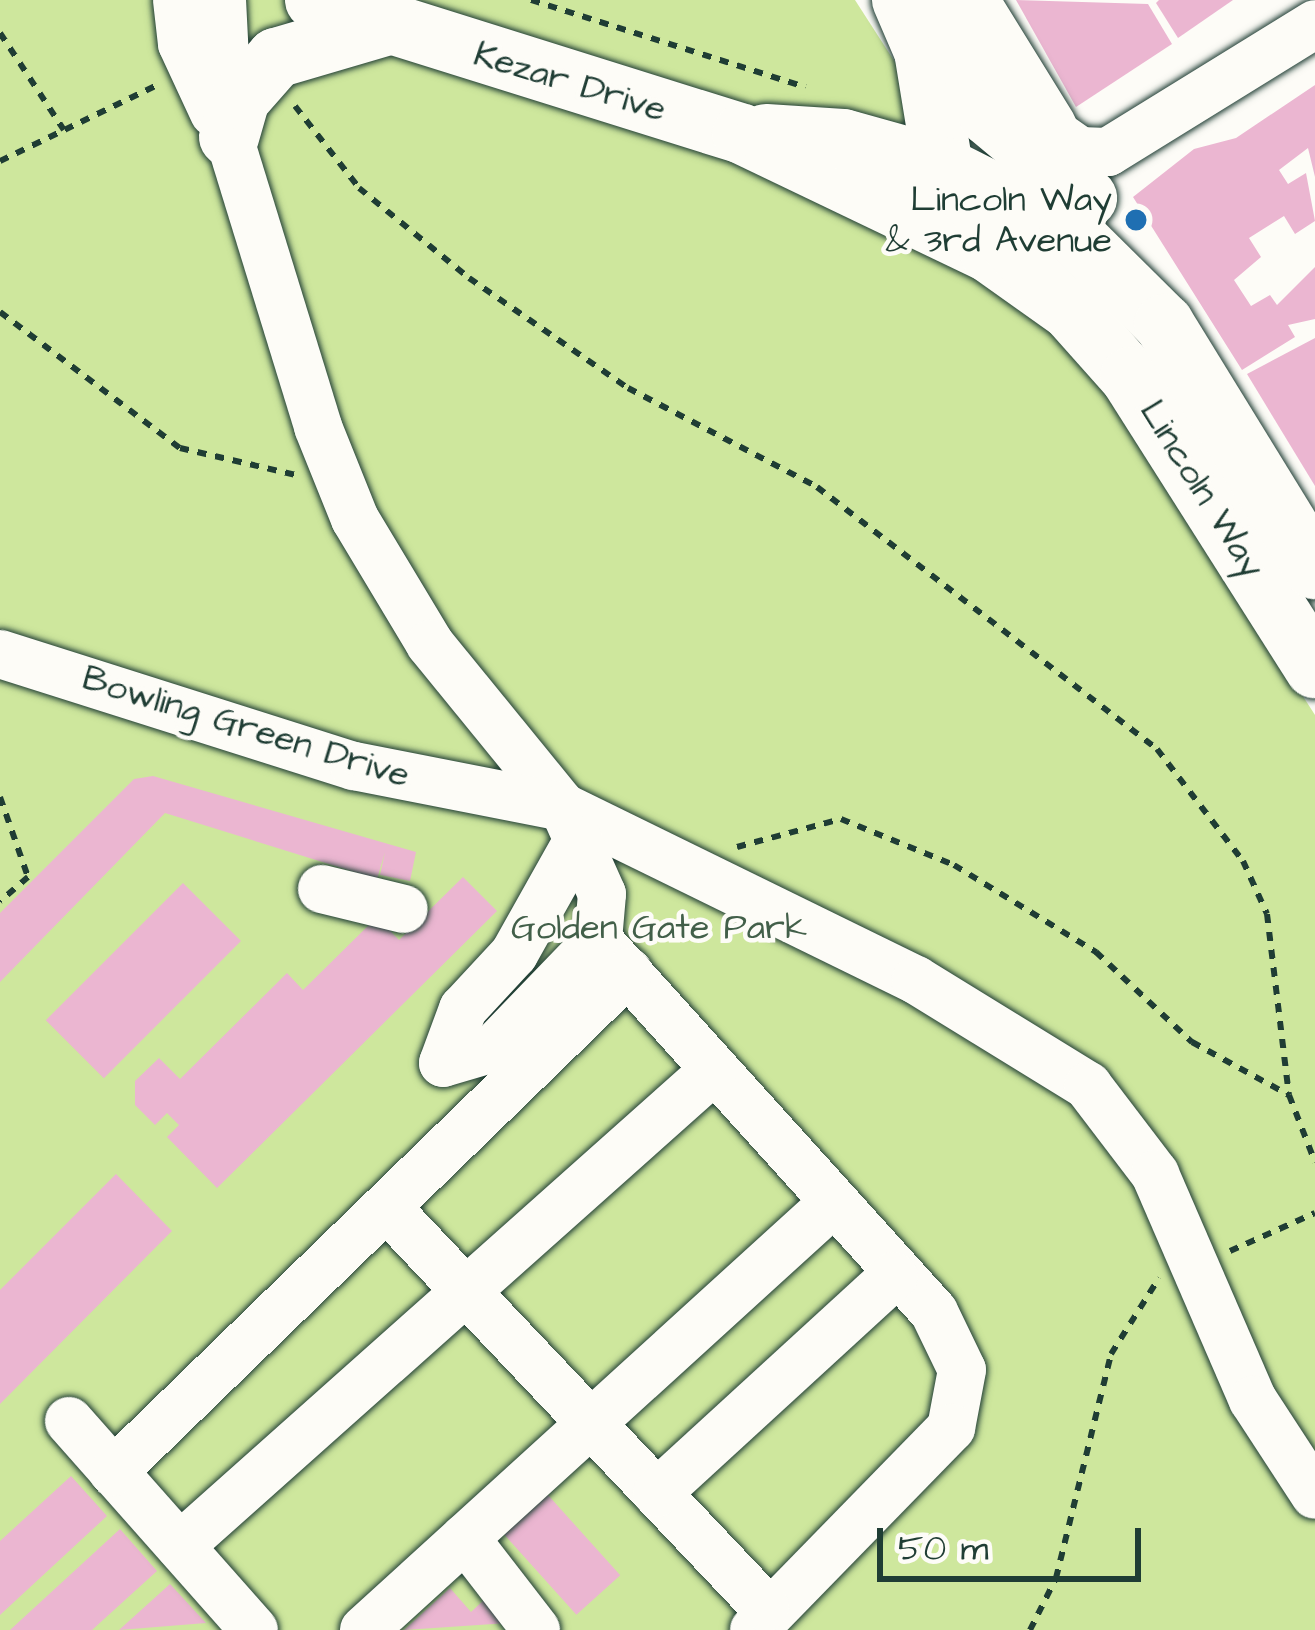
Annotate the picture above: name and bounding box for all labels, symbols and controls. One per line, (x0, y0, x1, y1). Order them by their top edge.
street label: Kezar Drive (469, 32, 671, 132)
place label: Lincoln Way & 3rd Avenue (885, 177, 1112, 262)
marker: Lincoln Way & 3rd Avenue (1123, 207, 1149, 233)
street label: Lincoln Way (1130, 392, 1274, 586)
street label: Bowling Green Drive (77, 657, 415, 797)
park label: Golden Gate Park (511, 906, 807, 950)
scale bar (883, 1504, 1147, 1578)
text: 50 m (898, 1523, 989, 1574)

